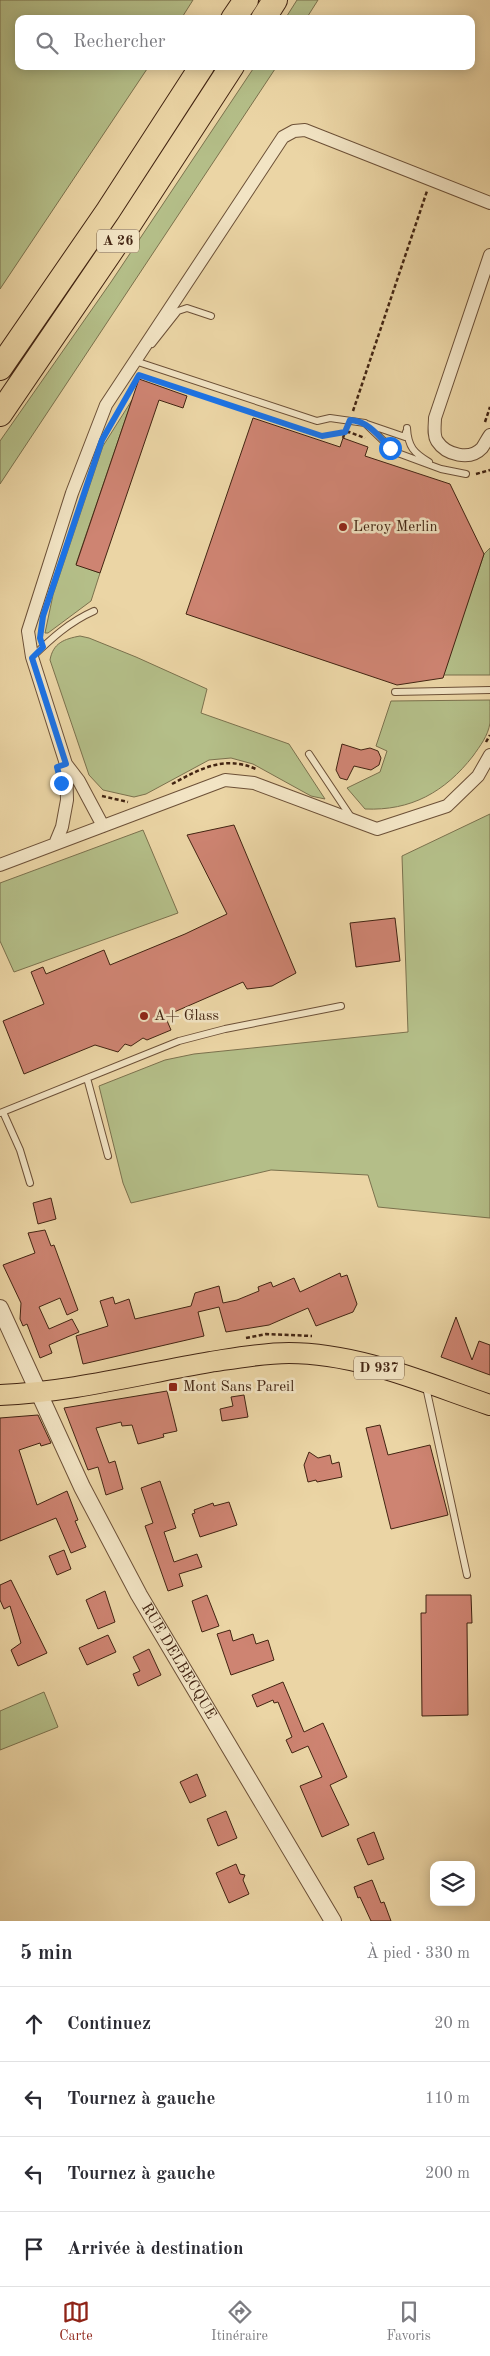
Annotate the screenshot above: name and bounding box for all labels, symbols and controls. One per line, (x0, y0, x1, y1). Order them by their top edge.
search box (15, 15, 475, 70)
icon: search (33, 29, 61, 57)
text: Rechercher (73, 33, 166, 52)
road number: A 26 (97, 230, 139, 252)
route start (379, 437, 402, 460)
place label: Leroy Merlin (353, 520, 438, 535)
marker: Leroy Merlin (337, 521, 349, 533)
route end (50, 772, 73, 795)
place label: A+ Glass (154, 1009, 219, 1024)
marker: A+ Glass (138, 1010, 150, 1022)
road number: D 937 (354, 1356, 404, 1380)
place label: Mont Sans Pareil (183, 1380, 294, 1395)
marker: Mont Sans Pareil (167, 1381, 179, 1393)
street label: RUE DELBECQUE (138, 1601, 219, 1722)
map controls (430, 1861, 475, 1906)
button: layers (430, 1861, 475, 1906)
text: 5 min (20, 1943, 73, 1964)
text: À pied · 330 m (367, 1946, 470, 1962)
icon: ahead (20, 2010, 48, 2038)
text: Continuez (67, 2015, 151, 2034)
text: 20 m (434, 2016, 470, 2032)
icon: left (20, 2085, 48, 2113)
text: Tournez à gauche (67, 2090, 215, 2109)
text: 110 m (425, 2091, 470, 2107)
icon: left (20, 2160, 48, 2188)
text: Tournez à gauche (67, 2165, 215, 2184)
text: 200 m (425, 2166, 470, 2182)
icon: arrive (20, 2235, 48, 2263)
text: Arrivée à destination (67, 2240, 243, 2259)
tab: Carte (59, 2298, 93, 2345)
tab: Itinéraire (211, 2298, 268, 2345)
tab: Favoris (386, 2298, 431, 2345)

